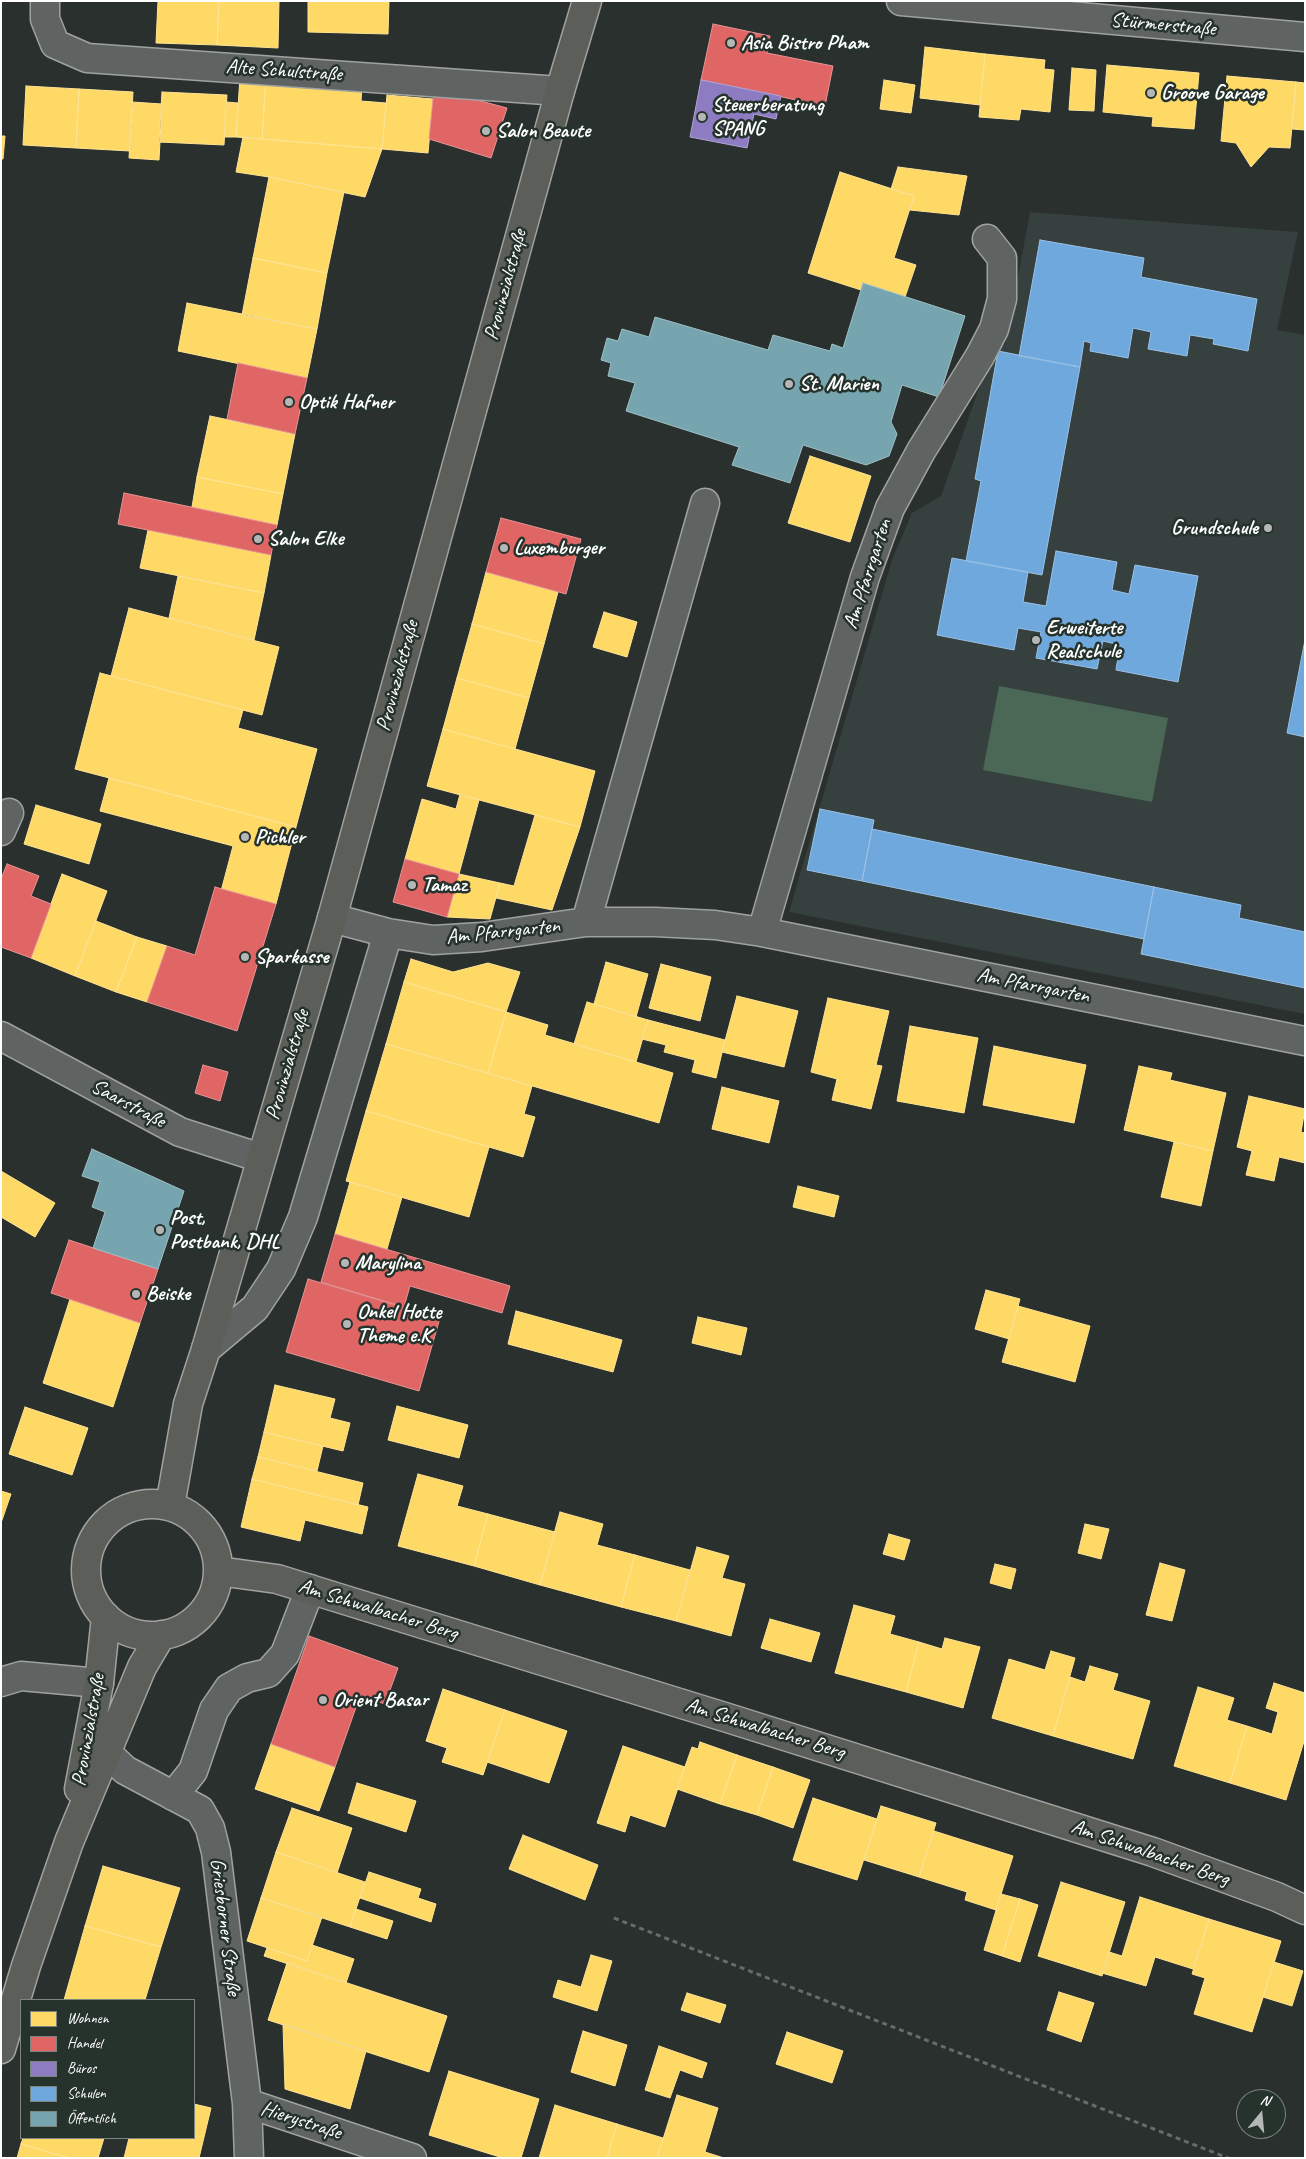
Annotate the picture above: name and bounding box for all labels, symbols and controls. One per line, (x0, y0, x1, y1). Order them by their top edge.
street label: Stürmerstraße (1109, 8, 1217, 42)
place label: Asia Bistro Pham (741, 30, 869, 56)
marker: Asia Bistro Pham (725, 37, 737, 49)
street label: Alte Schulstraße (225, 54, 343, 88)
place label: Groove Garage (1161, 80, 1264, 106)
marker: Groove Garage (1145, 87, 1157, 99)
place label: Steuerberatung SPANG (712, 92, 824, 142)
marker: Steuerberatung SPANG (696, 111, 708, 123)
place label: Salon Beaute (496, 118, 590, 144)
marker: Salon Beaute (480, 125, 492, 137)
street label: Provinzialstraße (479, 227, 533, 343)
place label: St. Marien (799, 371, 879, 397)
marker: St. Marien (783, 378, 795, 390)
place label: Optik Hafner (299, 389, 394, 415)
marker: Optik Hafner (283, 396, 295, 408)
place label: Grundschule (1171, 515, 1258, 541)
street label: Am Pfarrgarten (838, 516, 898, 632)
marker: Grundschule (1262, 522, 1274, 534)
place label: Salon Elke (268, 526, 343, 552)
marker: Salon Elke (252, 533, 264, 545)
place label: Luxemburger (514, 535, 604, 561)
marker: Luxemburger (498, 542, 510, 554)
place label: Erweiterte Realschule (1046, 615, 1122, 665)
street label: Provinzialstraße (371, 618, 425, 734)
marker: Erweiterte Realschule (1030, 634, 1042, 646)
place label: Pichler (255, 824, 305, 850)
marker: Pichler (239, 831, 251, 843)
place label: Tamaz (422, 872, 466, 898)
marker: Tamaz (406, 879, 418, 891)
street label: Am Pfarrgarten (445, 914, 561, 950)
place label: Sparkasse (255, 944, 328, 970)
marker: Sparkasse (239, 951, 251, 963)
street label: Am Pfarrgarten (975, 963, 1091, 1009)
street label: Provinzialstraße (260, 1007, 316, 1123)
street label: Saarstraße (86, 1074, 170, 1134)
place label: Post, Postbank, DHL (170, 1205, 279, 1255)
marker: Post, Postbank, DHL (154, 1224, 166, 1236)
place label: Marylina (355, 1250, 421, 1276)
marker: Marylina (339, 1257, 351, 1269)
place label: Beiske (146, 1281, 190, 1307)
marker: Beiske (130, 1288, 142, 1300)
place label: Onkel Hotte Theme e.K (357, 1299, 442, 1349)
marker: Onkel Hotte Theme e.K (341, 1318, 353, 1330)
street label: Am Schwalbacher Berg (295, 1574, 461, 1646)
street label: Provinzialstraße (67, 1672, 111, 1788)
place label: Orient Basar (333, 1687, 428, 1713)
street label: Am Schwalbacher Berg (682, 1693, 848, 1765)
marker: Orient Basar (317, 1694, 329, 1706)
street label: Am Schwalbacher Berg (1068, 1814, 1232, 1892)
street label: Griesborner Straße (204, 1857, 246, 1997)
legend (20, 1999, 195, 2139)
text: Wohnen (67, 2009, 108, 2028)
text: Handel (67, 2034, 102, 2053)
text: Büros (67, 2059, 96, 2078)
text: Schulen (67, 2084, 106, 2103)
north arrow (1236, 2089, 1286, 2139)
text: N (1259, 2091, 1272, 2110)
street label: Hierystraße (258, 2096, 344, 2146)
text: Öffentlich (67, 2109, 116, 2128)

